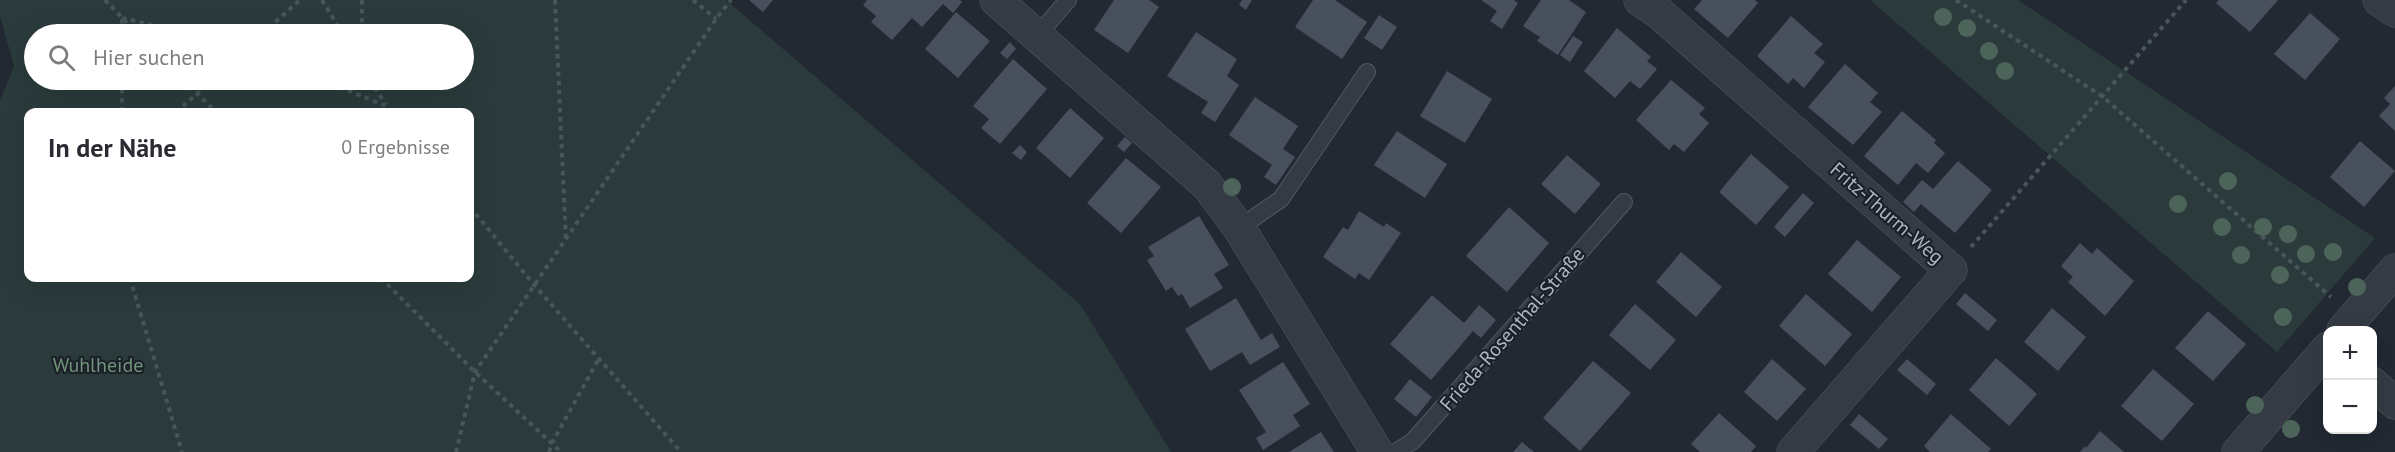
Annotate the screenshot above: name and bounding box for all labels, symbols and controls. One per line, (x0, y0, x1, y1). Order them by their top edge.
search box (24, 24, 474, 90)
icon: search (45, 41, 78, 74)
text: Hier suchen (93, 43, 205, 71)
text: In der Nähe (48, 131, 176, 164)
text: 0 Ergebnisse (341, 134, 450, 160)
street label: Fritz-Thurm-Weg (1825, 156, 1949, 270)
street label: Frieda-Rosenthal-Straße (1434, 242, 1590, 416)
map controls (2323, 326, 2377, 434)
button: + (2323, 326, 2377, 380)
park label: Wuhlheide (53, 352, 143, 378)
button: − (2323, 380, 2377, 434)

